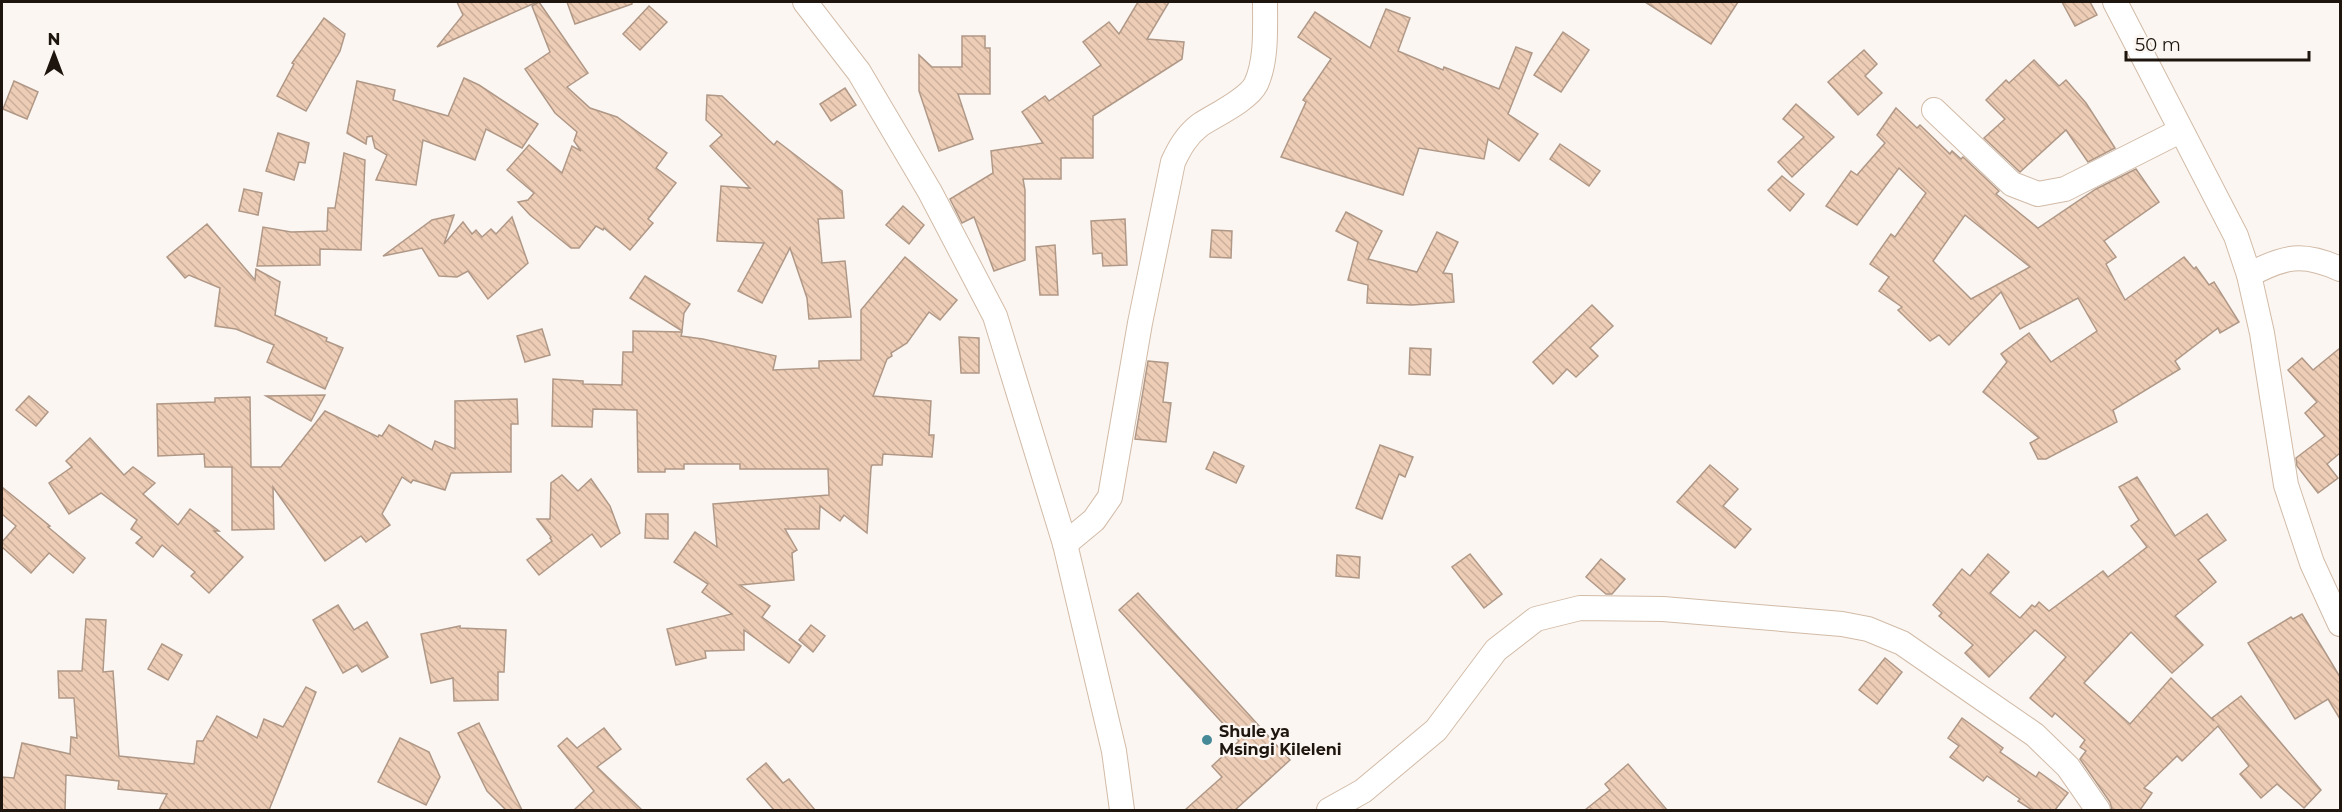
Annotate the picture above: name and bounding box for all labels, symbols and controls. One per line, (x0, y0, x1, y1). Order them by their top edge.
north arrow (24, 24, 84, 84)
scale bar (2126, 24, 2309, 62)
text: N (48, 30, 60, 49)
text: 50 m (2135, 34, 2181, 56)
place label: Shule ya Msingi Kileleni (1219, 722, 1342, 759)
marker: Shule ya Msingi Kileleni (1200, 733, 1214, 747)

